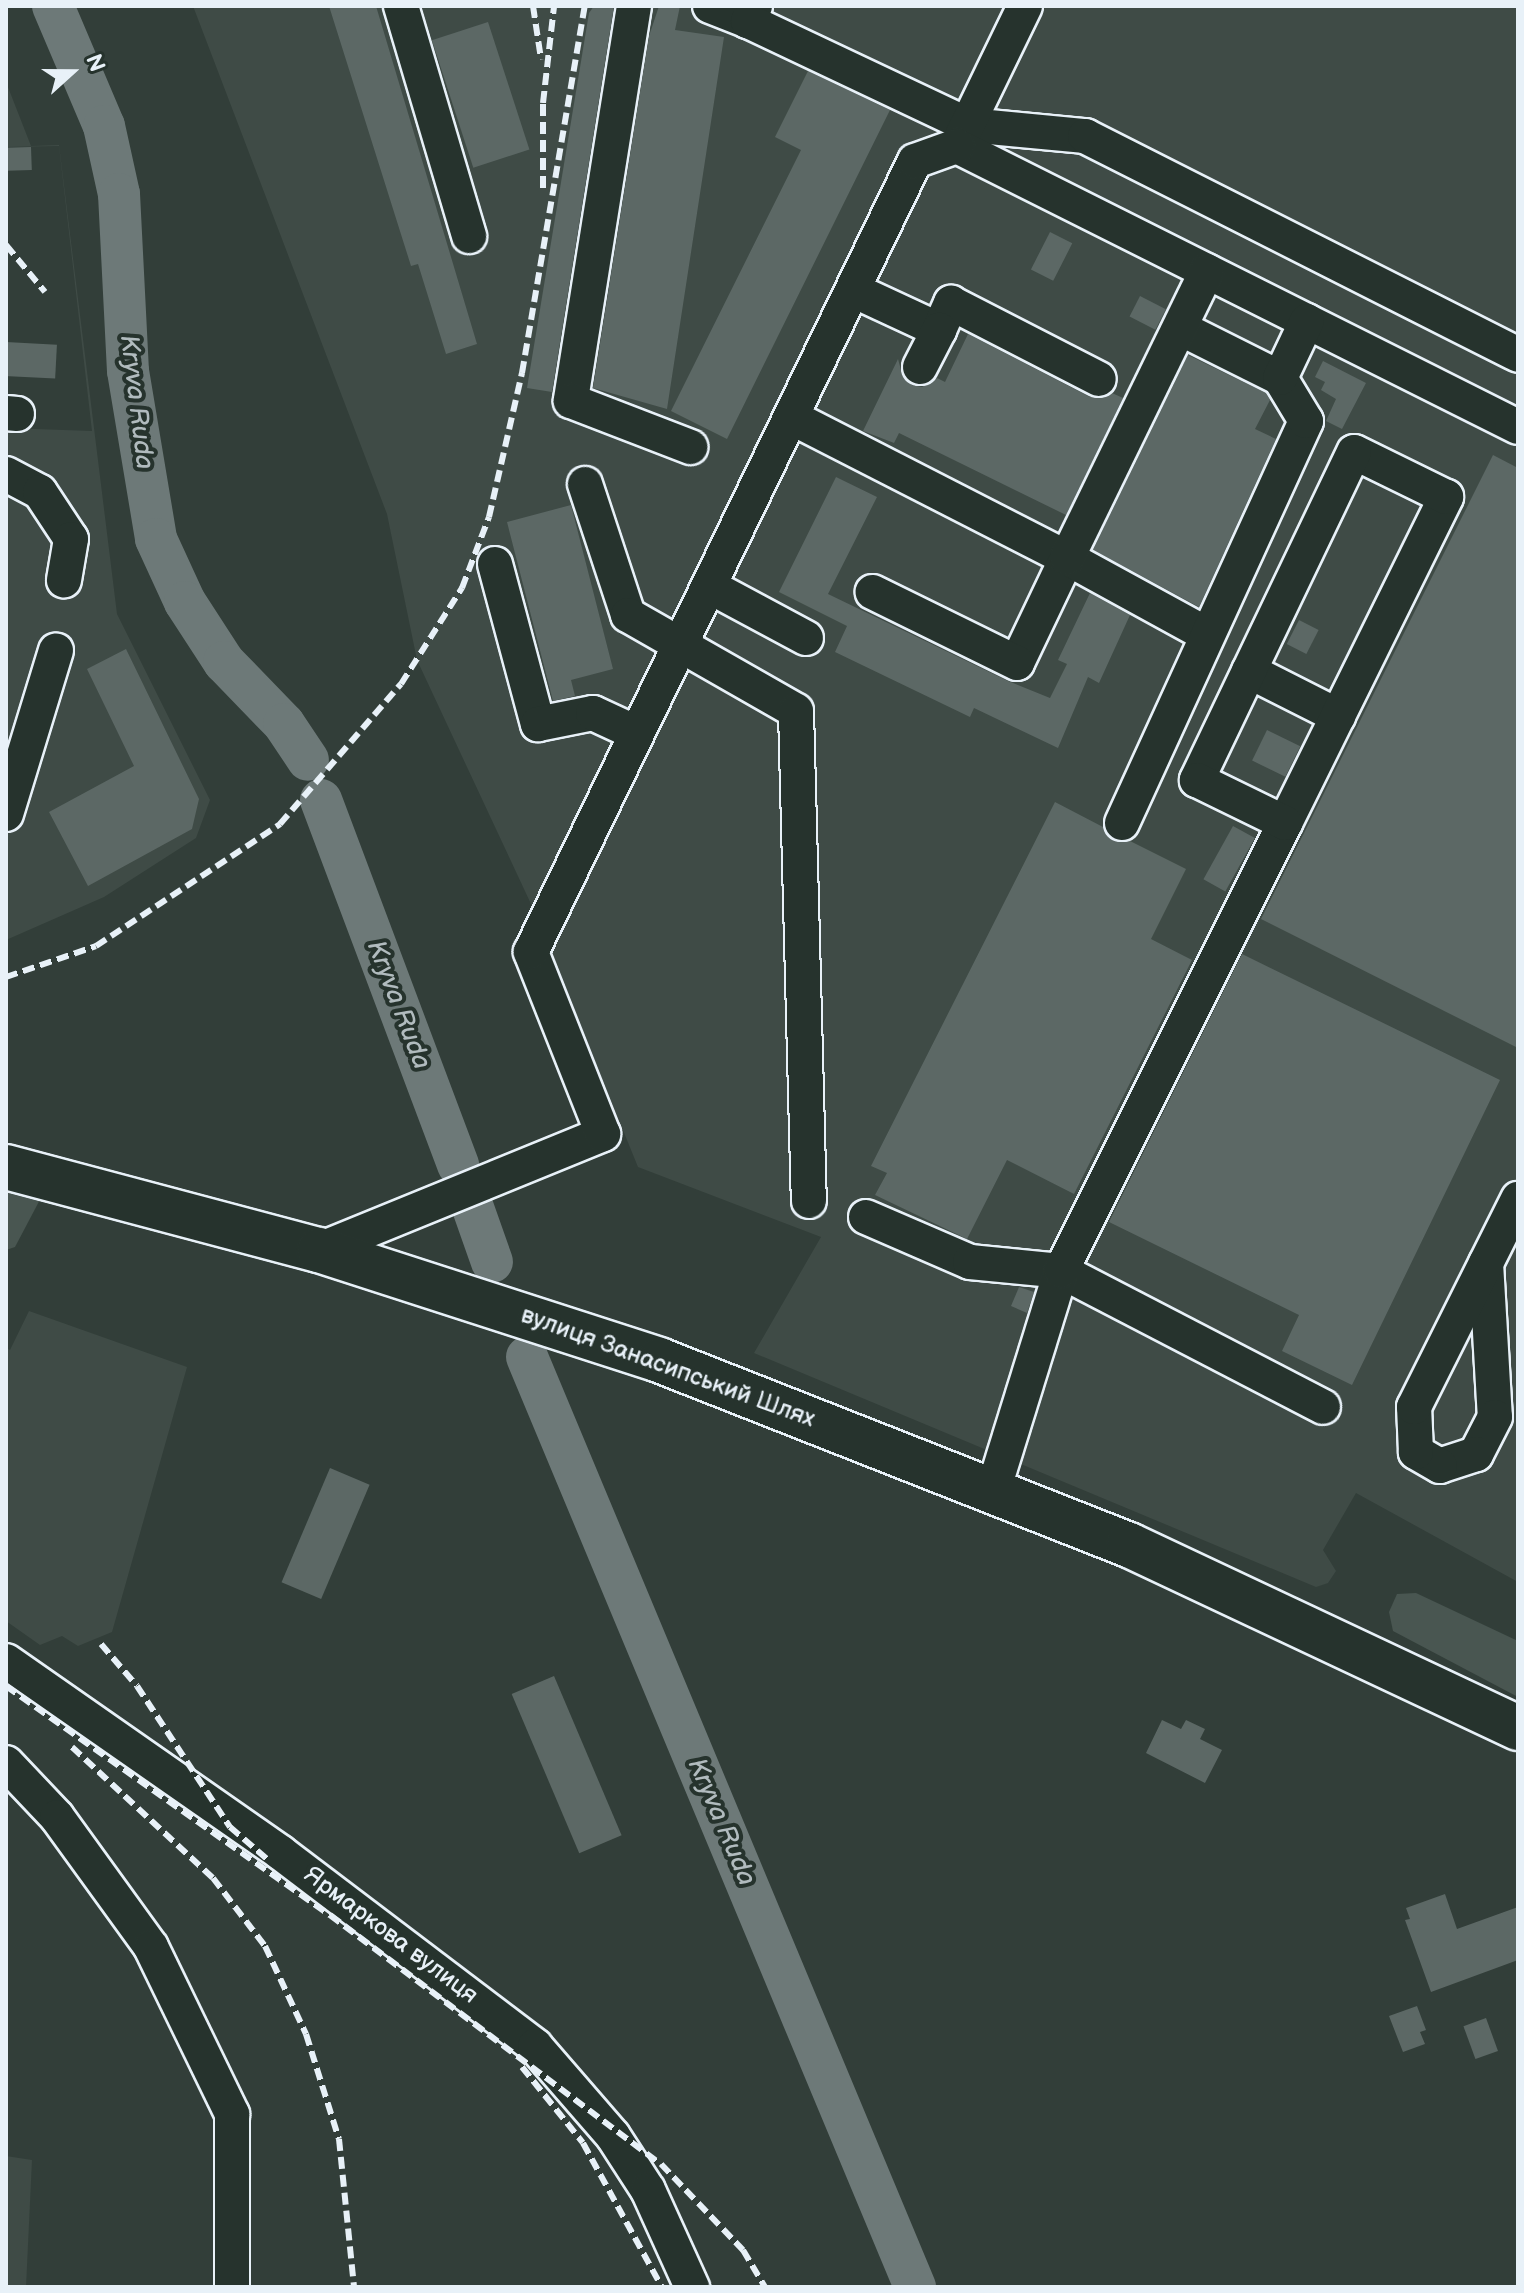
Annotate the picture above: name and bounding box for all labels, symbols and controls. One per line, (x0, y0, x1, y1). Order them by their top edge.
north arrow (32, 32, 112, 112)
text: N (79, 51, 110, 76)
water label: Kryva Ruda (112, 333, 160, 471)
water label: Kryva Ruda (359, 936, 437, 1074)
street label: вулиця Занасипський Шлях (517, 1300, 819, 1434)
water label: Kryva Ruda (680, 1754, 762, 1890)
street label: Ярмаркова вулиця (298, 1860, 484, 2010)

